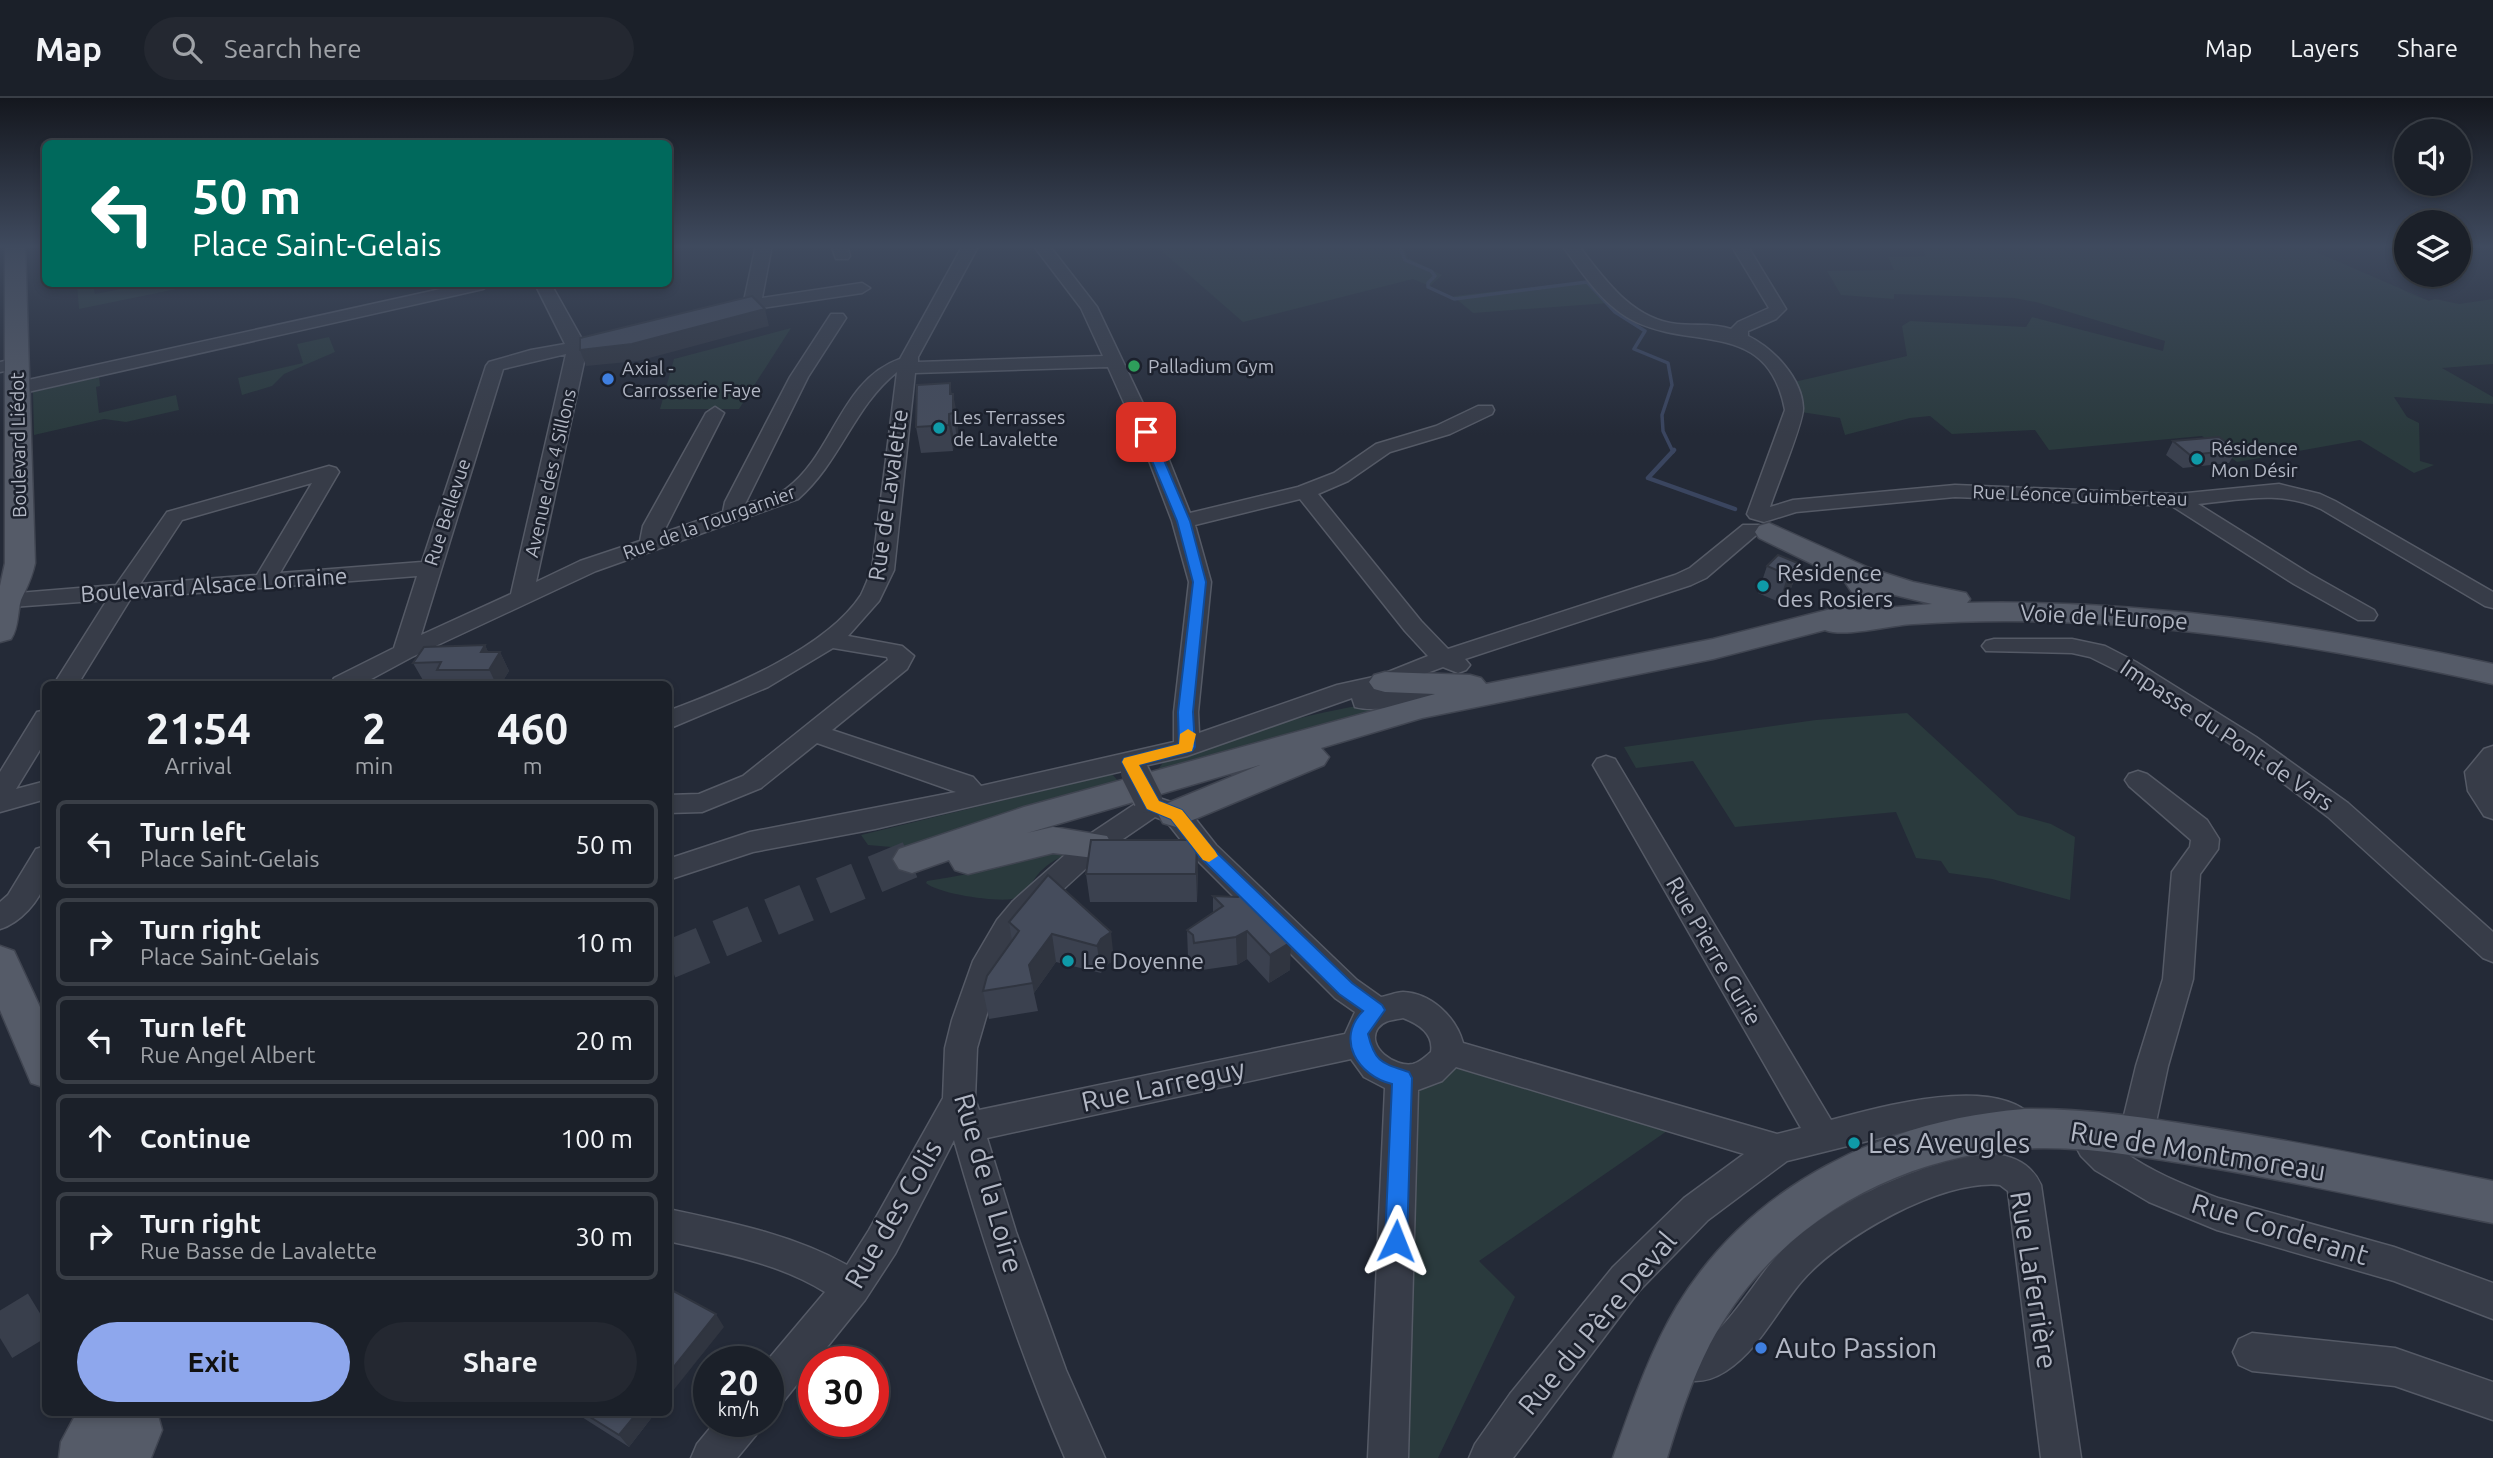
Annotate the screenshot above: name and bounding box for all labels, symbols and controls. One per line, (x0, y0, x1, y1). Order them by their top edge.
search box (144, 17, 634, 80)
icon: search (168, 29, 206, 67)
text: Map (35, 30, 102, 67)
text: Search here (224, 34, 362, 63)
text: Map (2205, 35, 2252, 62)
text: Layers (2290, 35, 2359, 62)
text: Share (2397, 35, 2458, 62)
map controls (2394, 119, 2471, 287)
button: sound (2394, 119, 2471, 196)
icon: left (77, 168, 168, 259)
text: 50 m (192, 168, 301, 223)
button: layers (2394, 210, 2471, 287)
text: Place Saint-Gelais (192, 226, 442, 262)
place label: Palladium Gym (1148, 355, 1274, 377)
place label: Axial - Carrosserie Faye (622, 357, 761, 401)
marker: Palladium Gym (1126, 358, 1142, 374)
street label: Boulevard Liédot (6, 371, 30, 518)
marker: Axial - Carrosserie Faye (600, 371, 616, 387)
street label: Avenue des 4 Sillons (520, 387, 580, 559)
pin (1116, 402, 1176, 462)
place label: Les Terrasses de Lavalette (953, 406, 1065, 450)
street label: Rue de Lavalette (863, 408, 912, 582)
icon: arrive (1127, 413, 1165, 451)
marker: Les Terrasses de Lavalette (931, 420, 947, 436)
place label: Résidence Mon Désir (2211, 437, 2298, 481)
marker: Résidence Mon Désir (2189, 451, 2205, 467)
street label: Rue Bellevue (419, 456, 475, 568)
street label: Rue de la Tourgarnier (620, 480, 798, 564)
street label: Rue Léonce Guimberteau (1972, 480, 2188, 510)
place label: Résidence des Rosiers (1777, 560, 1893, 611)
street label: Boulevard Alsace Lorraine (80, 563, 348, 606)
marker: Résidence des Rosiers (1755, 578, 1771, 594)
street label: Voie de l'Europe (2020, 600, 2189, 633)
street label: Impasse du Pont de Vars (2116, 654, 2338, 815)
text: 21:54 (146, 705, 251, 752)
text: 2 (362, 705, 386, 752)
text: 460 (497, 705, 568, 752)
text: Arrival (165, 753, 232, 778)
text: min (355, 753, 393, 778)
text: m (523, 753, 543, 778)
text: Turn left (140, 817, 246, 846)
icon: left (81, 825, 119, 863)
text: 50 m (575, 830, 633, 859)
text: Place Saint-Gelais (140, 846, 319, 871)
street label: Rue Pierre Curie (1662, 872, 1767, 1029)
text: Turn right (140, 915, 261, 944)
icon: right (81, 923, 119, 961)
text: 10 m (575, 928, 633, 957)
text: Place Saint-Gelais (140, 944, 319, 969)
place label: Le Doyenne (1082, 948, 1204, 973)
marker: Le Doyenne (1060, 953, 1076, 969)
text: Turn left (140, 1013, 246, 1042)
icon: left (81, 1021, 119, 1059)
text: 20 m (575, 1026, 633, 1055)
text: Rue Angel Albert (140, 1042, 316, 1067)
street label: Rue Larreguy (1078, 1052, 1247, 1117)
street label: Rue de la Loire (949, 1090, 1030, 1276)
street label: Rue de Montmoreau (2068, 1115, 2328, 1186)
icon: ahead (81, 1119, 119, 1157)
text: Continue (140, 1124, 251, 1153)
text: 100 m (561, 1124, 633, 1153)
place label: Les Aveugles (1868, 1127, 2030, 1158)
street label: Rue des Colis (838, 1134, 947, 1293)
marker: Les Aveugles (1846, 1135, 1862, 1151)
street label: Rue Corderant (2188, 1187, 2372, 1270)
street label: Rue Laferrière (2005, 1189, 2064, 1371)
position arrow (1359, 1204, 1433, 1278)
text: Turn right (140, 1209, 261, 1238)
icon: right (81, 1217, 119, 1255)
text: 30 m (575, 1222, 633, 1251)
street label: Rue du Père Deval (1511, 1225, 1682, 1420)
text: Rue Basse de Lavalette (140, 1238, 377, 1263)
button: Exit (77, 1322, 350, 1402)
button: Share (364, 1322, 637, 1402)
place label: Auto Passion (1775, 1332, 1937, 1363)
marker: Auto Passion (1753, 1340, 1769, 1356)
speed limit sign: 30 (798, 1346, 889, 1437)
text: 20 (719, 1362, 758, 1402)
text: km/h (718, 1399, 759, 1419)

